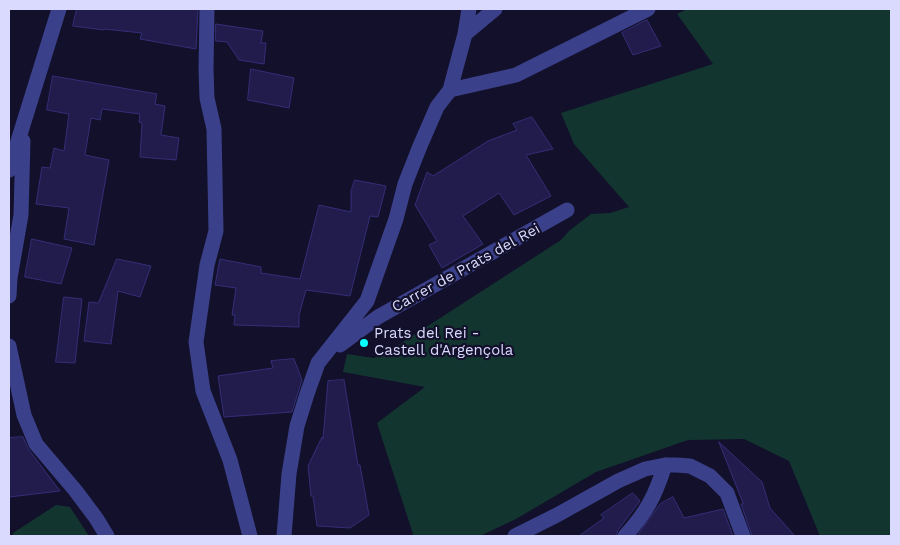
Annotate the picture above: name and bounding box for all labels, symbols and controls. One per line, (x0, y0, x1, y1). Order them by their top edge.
street label: Carrer de Prats del Rei (389, 220, 543, 316)
place label: Prats del Rei - Castell d'Argençola (374, 325, 513, 360)
marker: Prats del Rei - Castell d'Argençola (358, 337, 370, 349)

